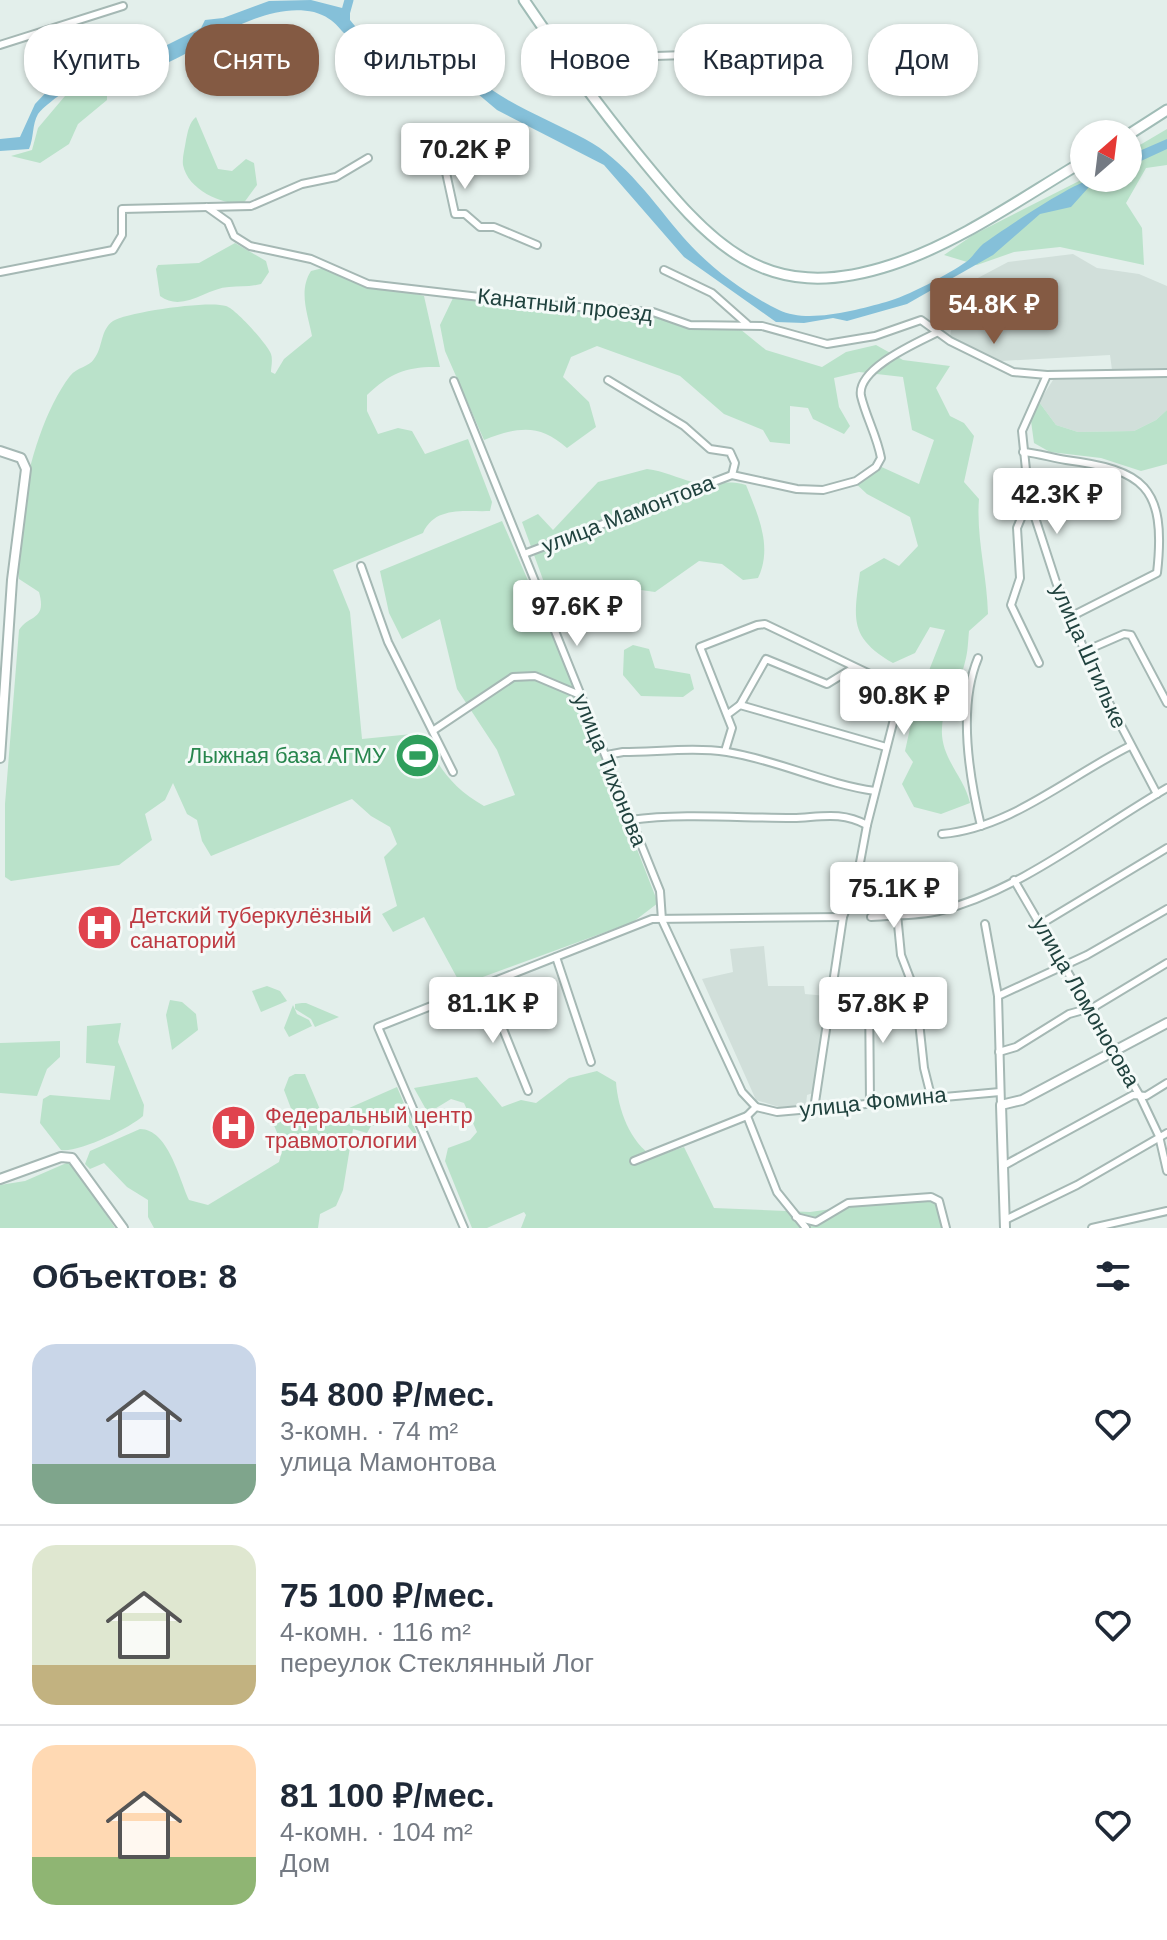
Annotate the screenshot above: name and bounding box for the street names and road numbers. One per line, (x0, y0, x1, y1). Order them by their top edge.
street label: Канатный проезд (476, 283, 654, 327)
street label: улица Мамонтова (538, 469, 718, 558)
street label: улица Штильке (1046, 580, 1132, 732)
street label: улица Тихонова (568, 690, 652, 851)
street label: улица Ломоносова (1027, 913, 1145, 1092)
street label: улица Фомина (798, 1082, 948, 1122)

